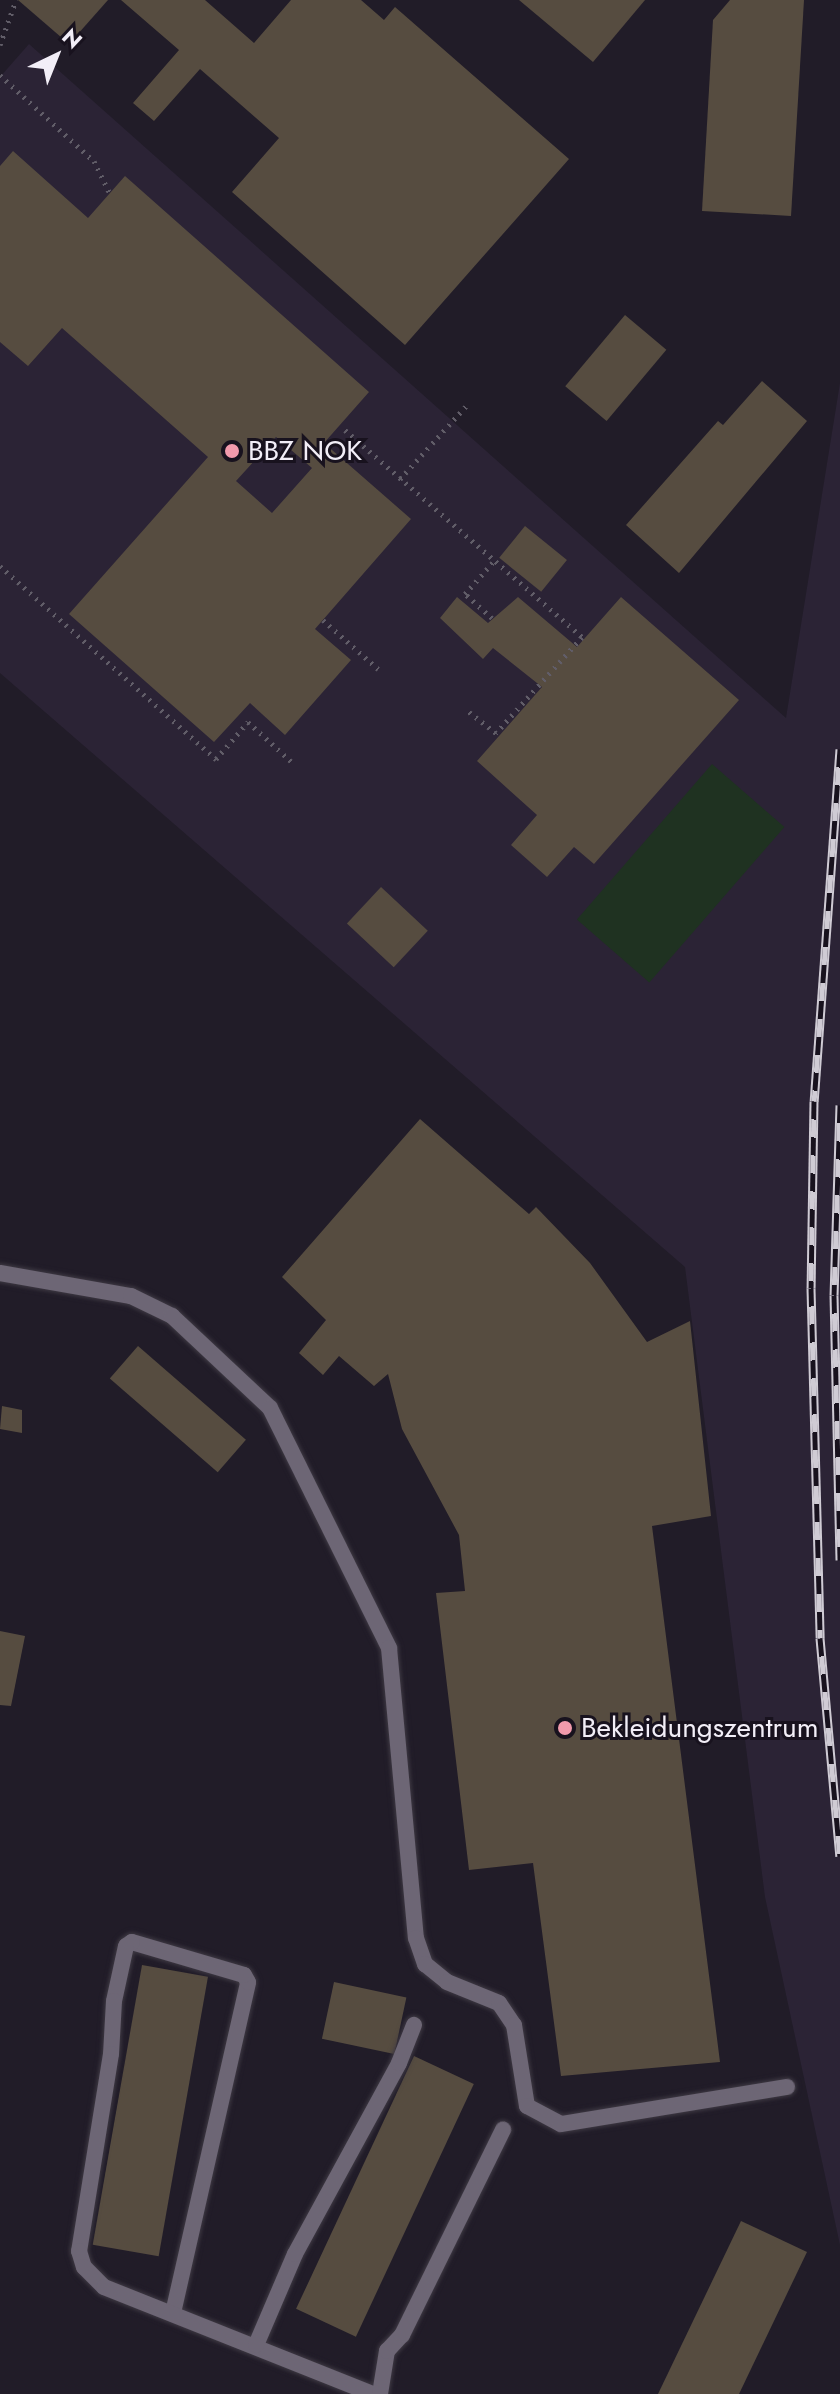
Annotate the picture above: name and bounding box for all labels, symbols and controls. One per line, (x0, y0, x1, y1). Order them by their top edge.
north arrow (16, 16, 96, 96)
text: N (55, 21, 90, 56)
place label: BBZ NOK (248, 434, 362, 468)
marker: BBZ NOK (223, 442, 241, 460)
place label: Bekleidungszentrum (581, 1711, 819, 1745)
marker: Bekleidungszentrum (556, 1719, 574, 1737)

